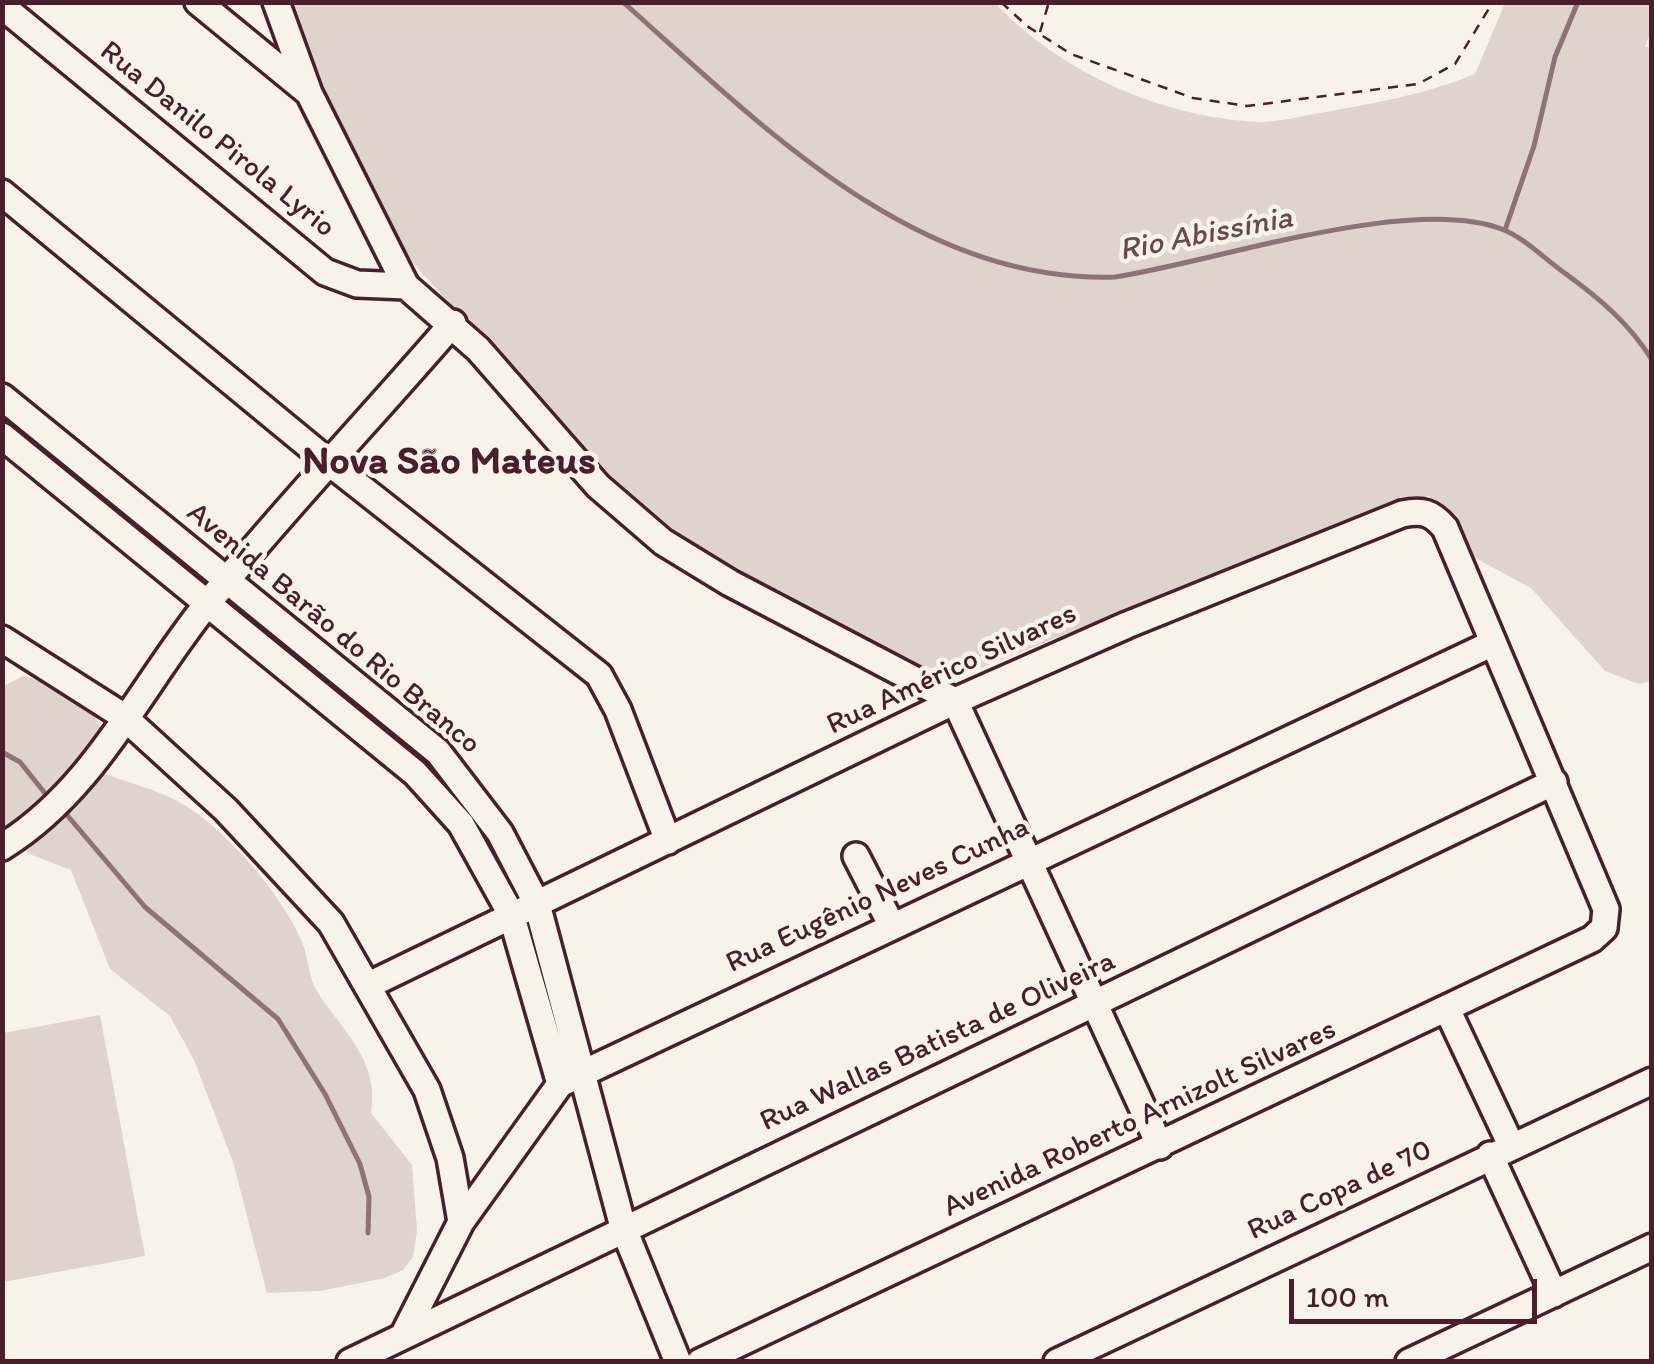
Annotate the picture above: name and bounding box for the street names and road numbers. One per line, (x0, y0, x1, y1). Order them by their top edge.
street label: Rua Danilo Pirola Lyrio (92, 34, 342, 246)
street label: Avenida Barão do Rio Branco (179, 495, 487, 763)
street label: Rua Américo Silvares (821, 596, 1083, 744)
street label: Rua Eugênio Neves Cunha (721, 810, 1035, 982)
street label: Rua Wallas Batista de Oliveira (755, 944, 1121, 1140)
street label: Avenida Roberto Arnizolt Silvares (938, 1012, 1342, 1226)
street label: Rua Copa de 70 (1242, 1133, 1438, 1249)

